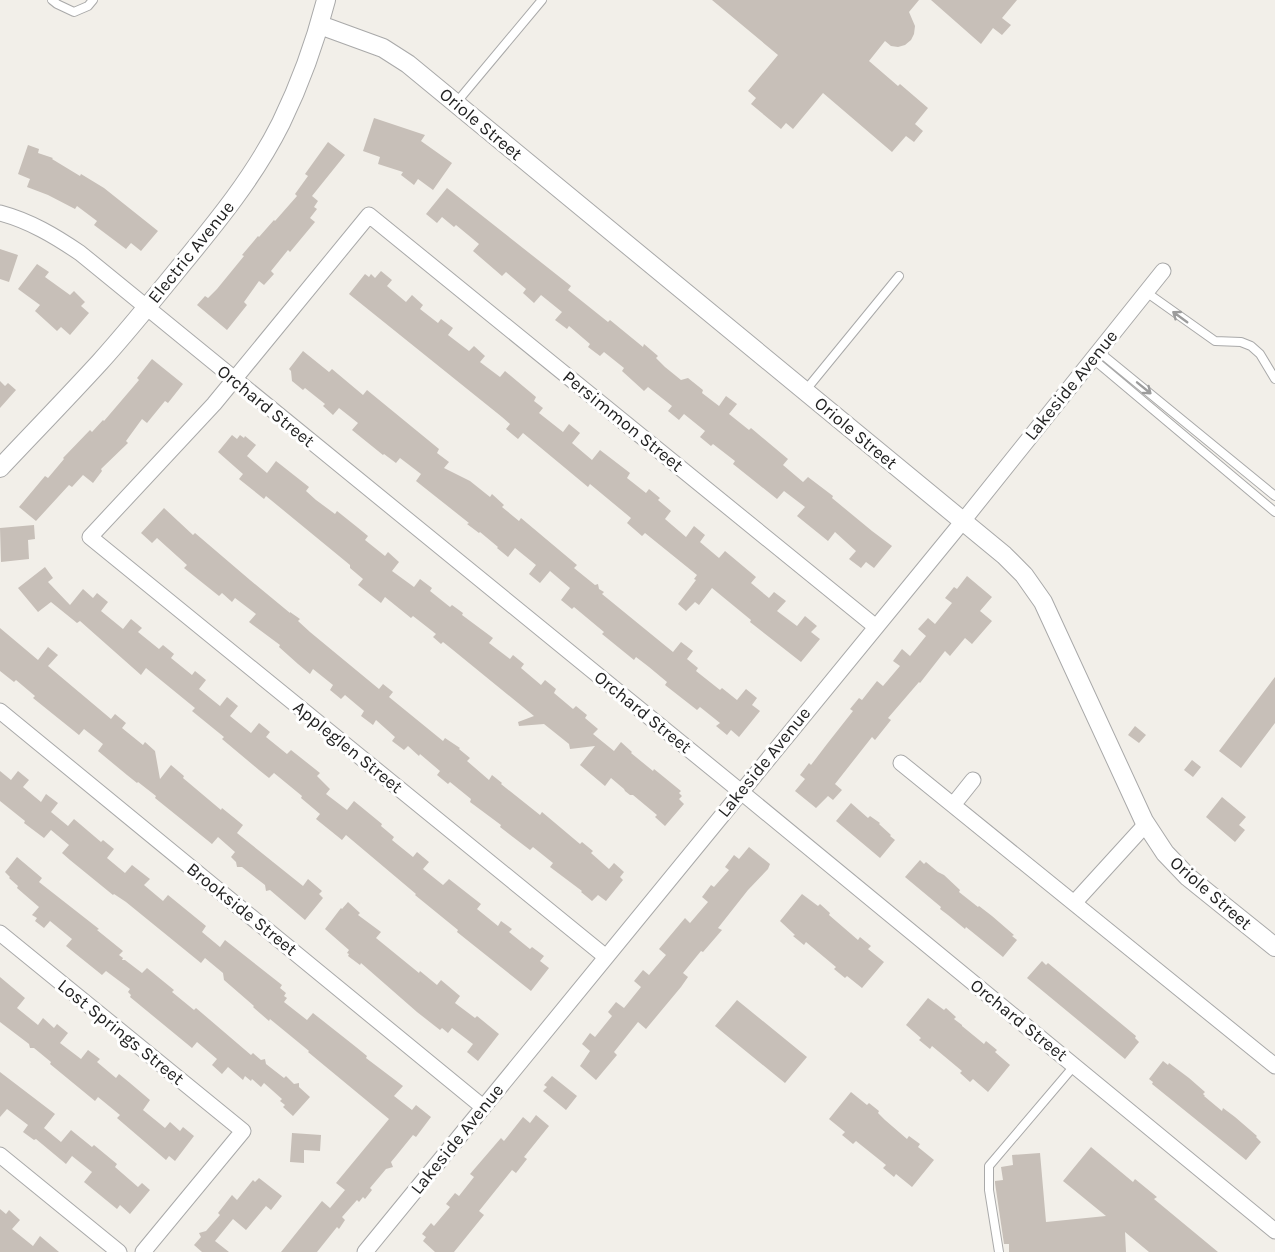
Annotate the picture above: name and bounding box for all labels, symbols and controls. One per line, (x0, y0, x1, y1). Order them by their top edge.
street label: Oriole Street (435, 83, 527, 165)
street label: Electric Avenue (143, 196, 239, 308)
one-way arrow (1173, 311, 1189, 323)
street label: Lakeside Avenue (1020, 325, 1122, 445)
street label: Orchard Street (213, 360, 319, 452)
street label: Persimmon Street (558, 366, 688, 476)
one-way arrow (1136, 382, 1152, 395)
street label: Oriole Street (810, 392, 902, 474)
street label: Orchard Street (590, 666, 696, 758)
street label: Appleglen Street (289, 696, 407, 798)
street label: Lakeside Avenue (713, 702, 815, 822)
street label: Oriole Street (1166, 851, 1257, 935)
street label: Brookside Street (182, 858, 302, 960)
street label: Lost Springs Street (53, 974, 189, 1090)
street label: Orchard Street (966, 974, 1072, 1066)
street label: Lakeside Avenue (406, 1079, 508, 1199)

